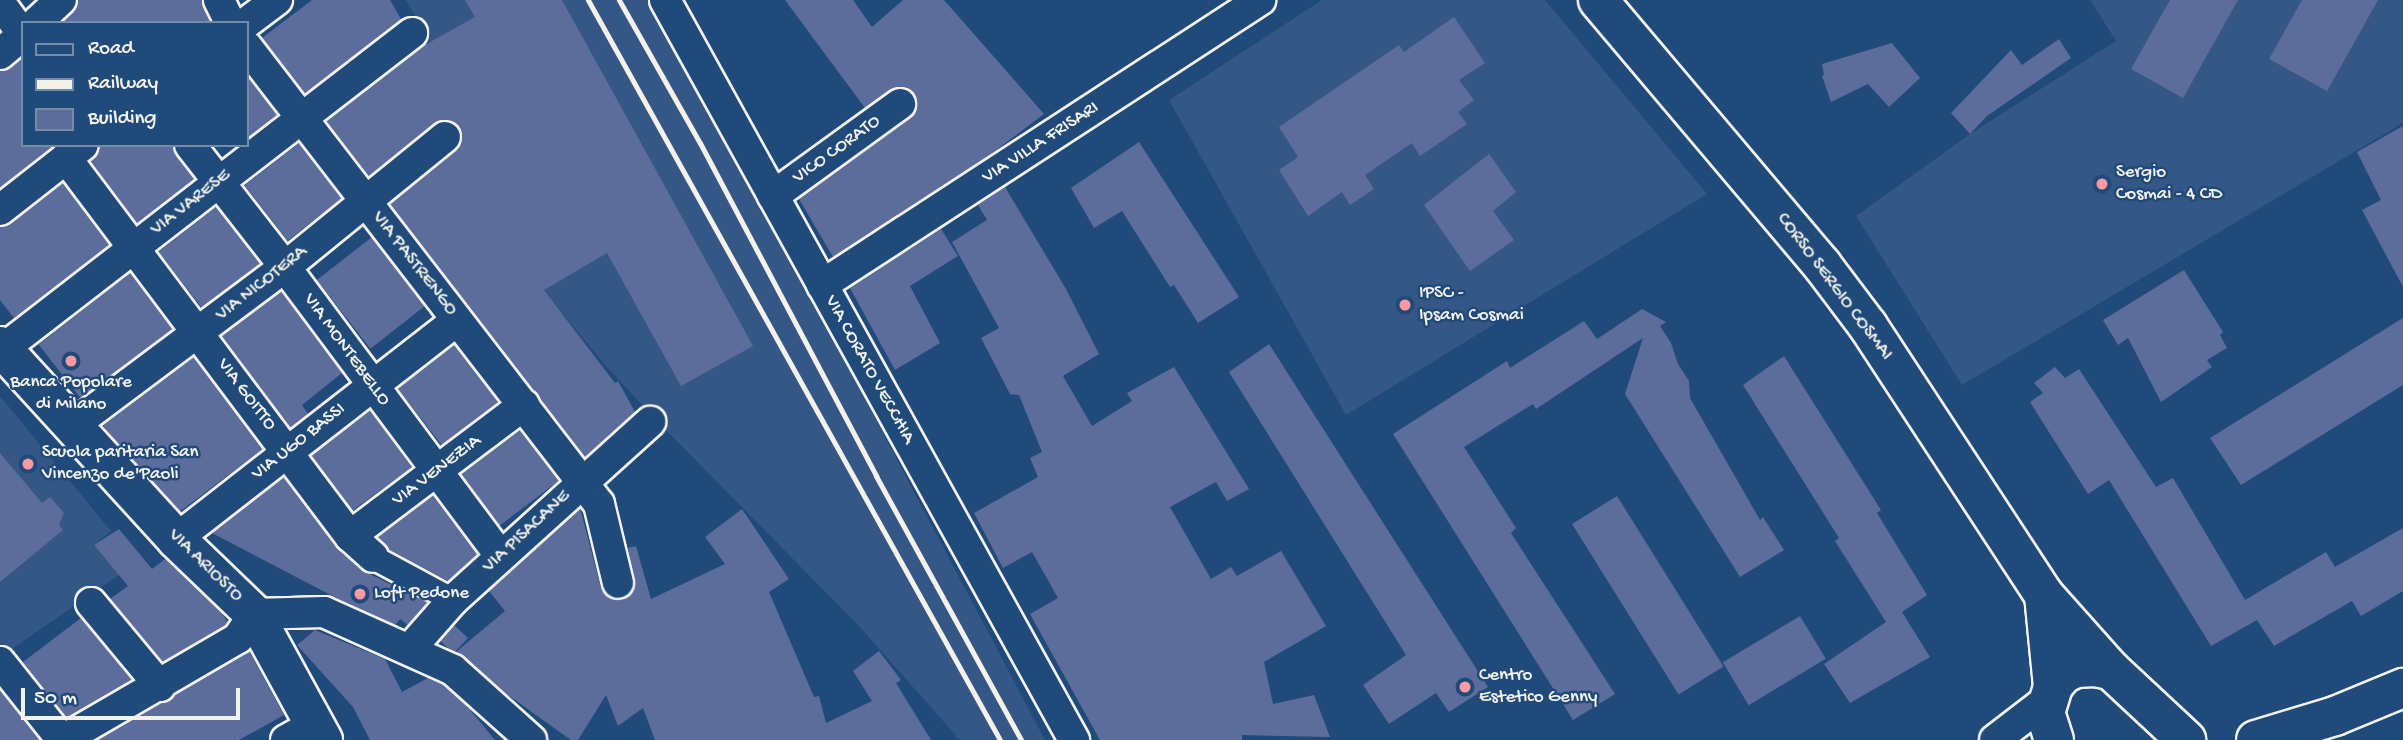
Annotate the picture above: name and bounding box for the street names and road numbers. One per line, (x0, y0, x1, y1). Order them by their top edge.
street label: VIA VILLA FRISARI (978, 97, 1104, 189)
street label: VICO CORATO (789, 111, 885, 189)
street label: VIA VARESE (147, 165, 235, 241)
street label: VIA PASTRENGO (366, 207, 462, 321)
street label: CORSO SERGIO COSMAI (1771, 209, 1897, 365)
street label: VIA NICOTERA (212, 241, 312, 327)
street label: VIA MONTEBELLO (297, 289, 395, 411)
street label: VIA CORATO VECCHIA (819, 292, 919, 448)
street label: VIA GOITTO (211, 354, 281, 436)
street label: VIA UGO BASSI (248, 398, 350, 486)
street label: VIA VENEZIA (388, 430, 486, 512)
street label: VIA PISACANE (478, 486, 576, 578)
street label: VIA ARIOSTO (163, 525, 247, 607)

